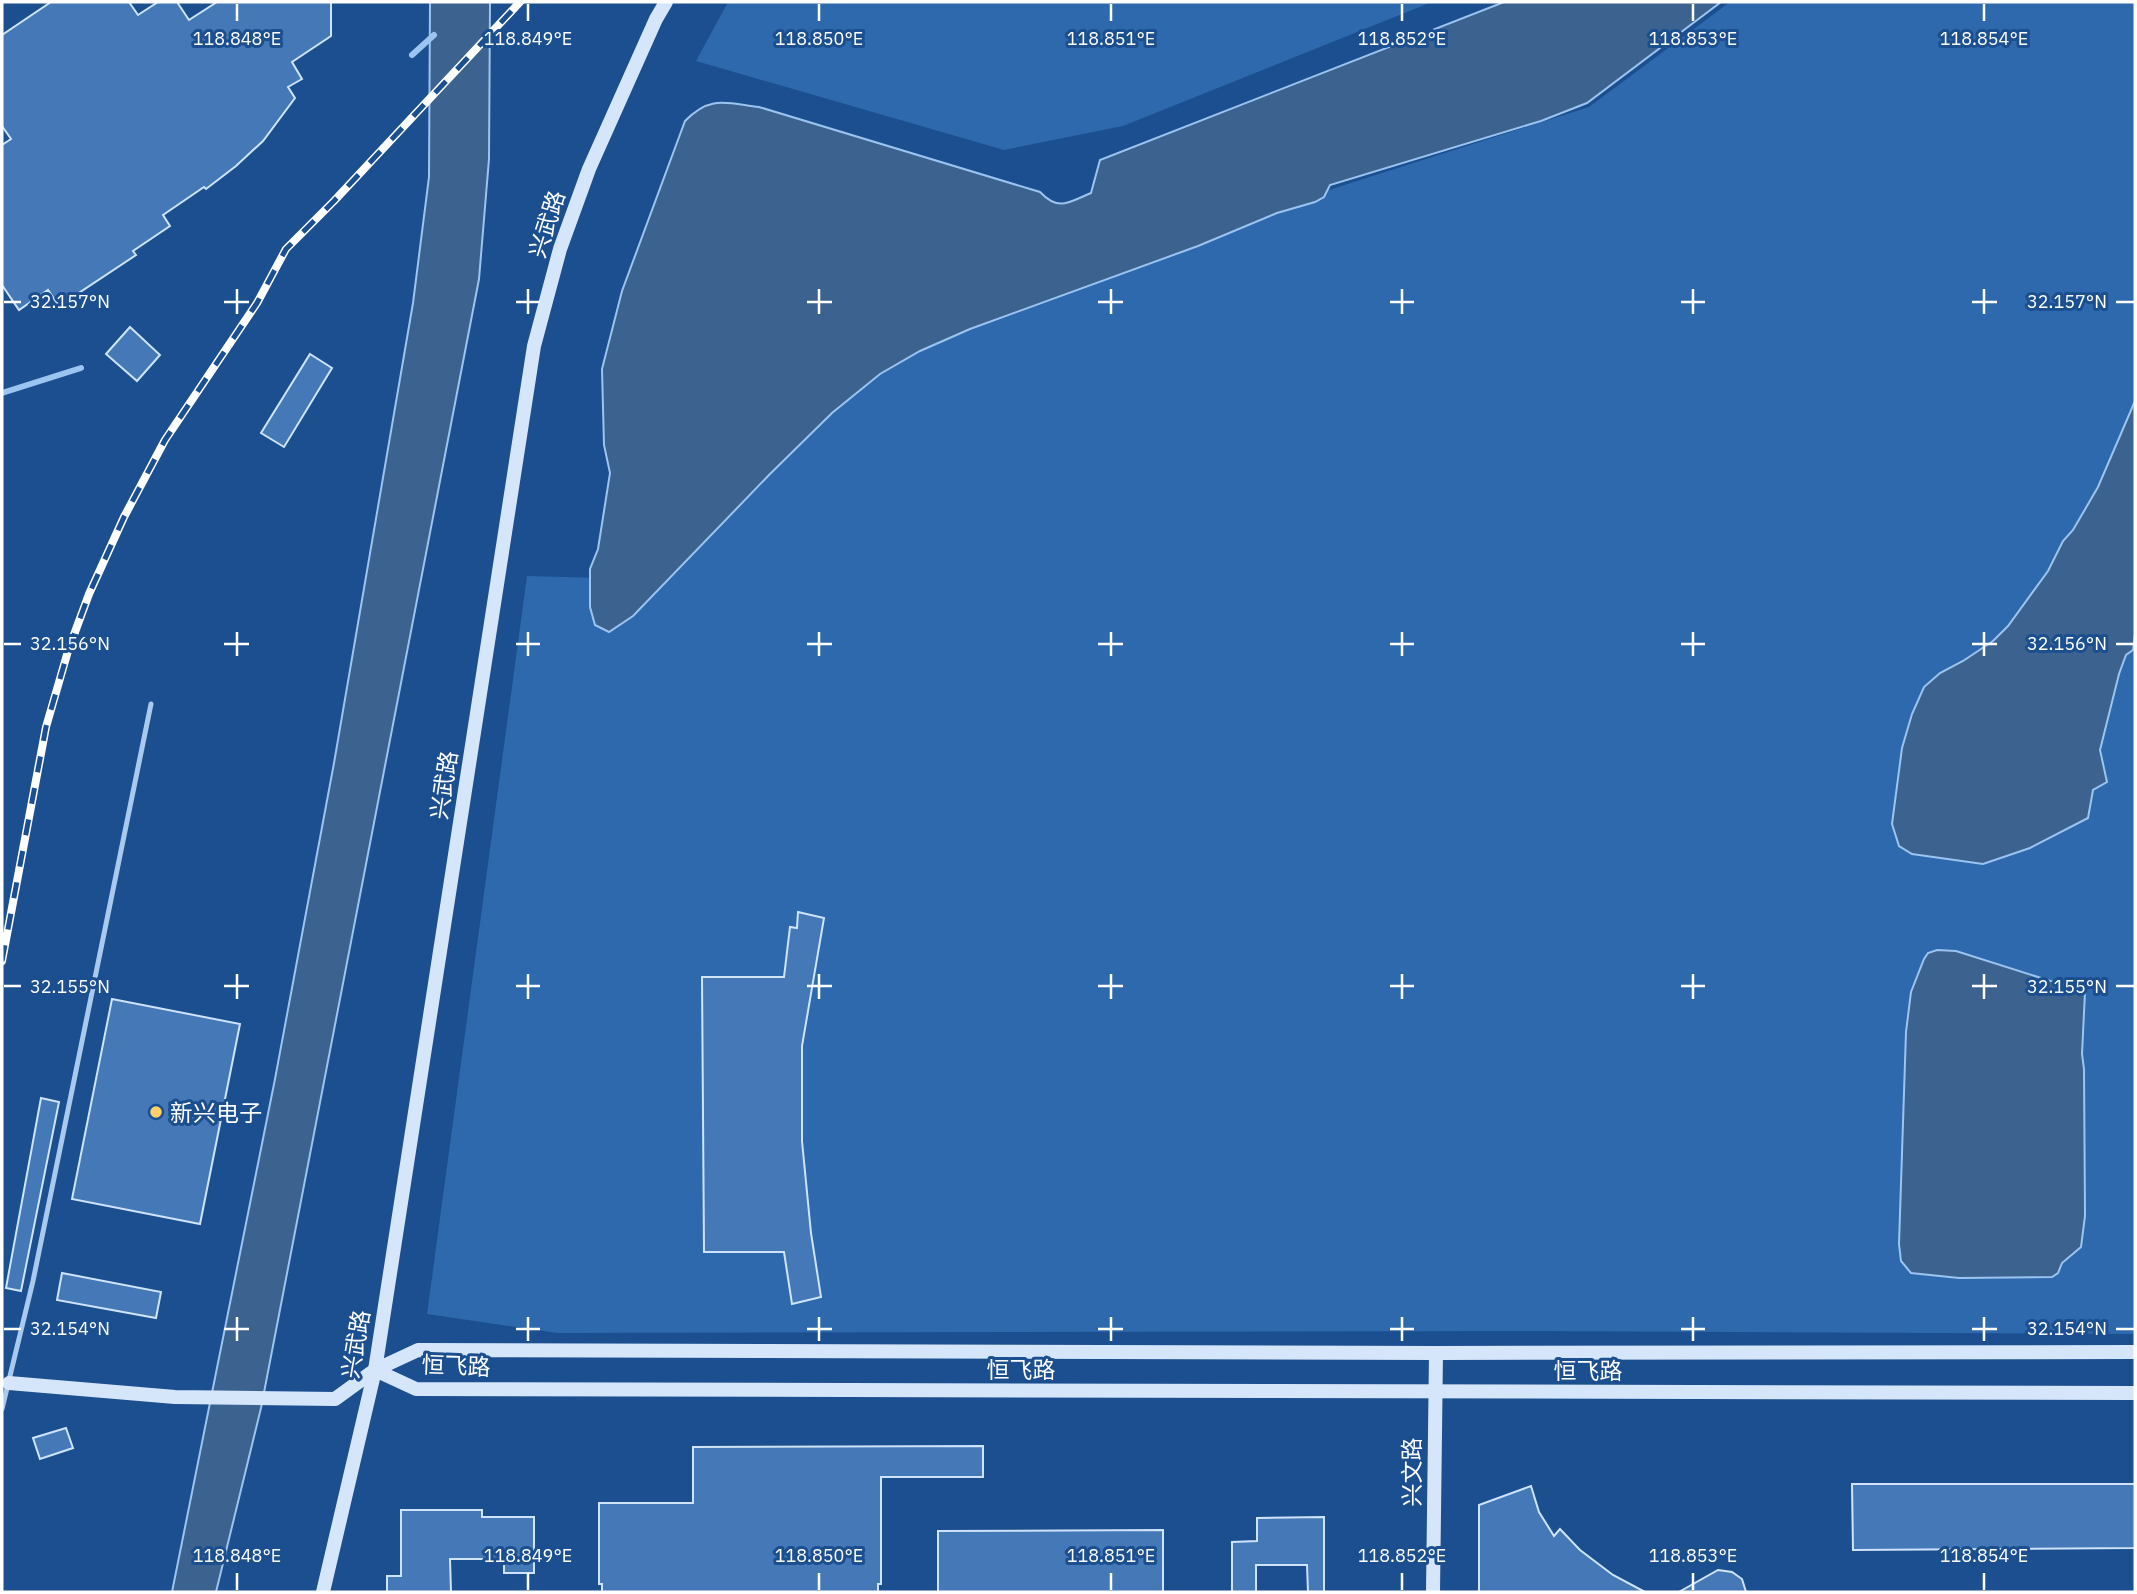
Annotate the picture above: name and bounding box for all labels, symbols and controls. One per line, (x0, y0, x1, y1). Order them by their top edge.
text: 118.848°E (193, 27, 281, 50)
text: 118.849°E (484, 27, 572, 50)
text: 118.850°E (775, 27, 863, 50)
text: 118.851°E (1067, 27, 1155, 50)
text: 118.852°E (1358, 27, 1446, 50)
text: 118.853°E (1649, 27, 1737, 50)
text: 118.854°E (1940, 27, 2028, 50)
street label: 兴武路 (521, 187, 571, 261)
text: 32.157°N (30, 290, 110, 313)
text: 32.157°N (2027, 290, 2107, 313)
text: 32.156°N (30, 632, 110, 655)
text: 32.156°N (2027, 632, 2107, 655)
street label: 兴武路 (423, 749, 463, 821)
text: 32.155°N (30, 975, 110, 998)
text: 32.155°N (2027, 975, 2107, 998)
place label: 新兴电子 (170, 1097, 262, 1127)
marker: 新兴电子 (148, 1104, 164, 1120)
street label: 兴武路 (334, 1307, 376, 1381)
text: 32.154°N (30, 1317, 110, 1340)
text: 32.154°N (2027, 1317, 2107, 1340)
street label: 恒飞路 (421, 1349, 491, 1381)
street label: 恒飞路 (987, 1354, 1056, 1384)
street label: 恒飞路 (1554, 1355, 1623, 1385)
street label: 兴文路 (1396, 1438, 1426, 1507)
text: 118.848°E (193, 1544, 281, 1567)
text: 118.849°E (484, 1544, 572, 1567)
text: 118.850°E (775, 1544, 863, 1567)
text: 118.851°E (1067, 1544, 1155, 1567)
text: 118.852°E (1358, 1544, 1446, 1567)
text: 118.853°E (1649, 1544, 1737, 1567)
text: 118.854°E (1940, 1544, 2028, 1567)

